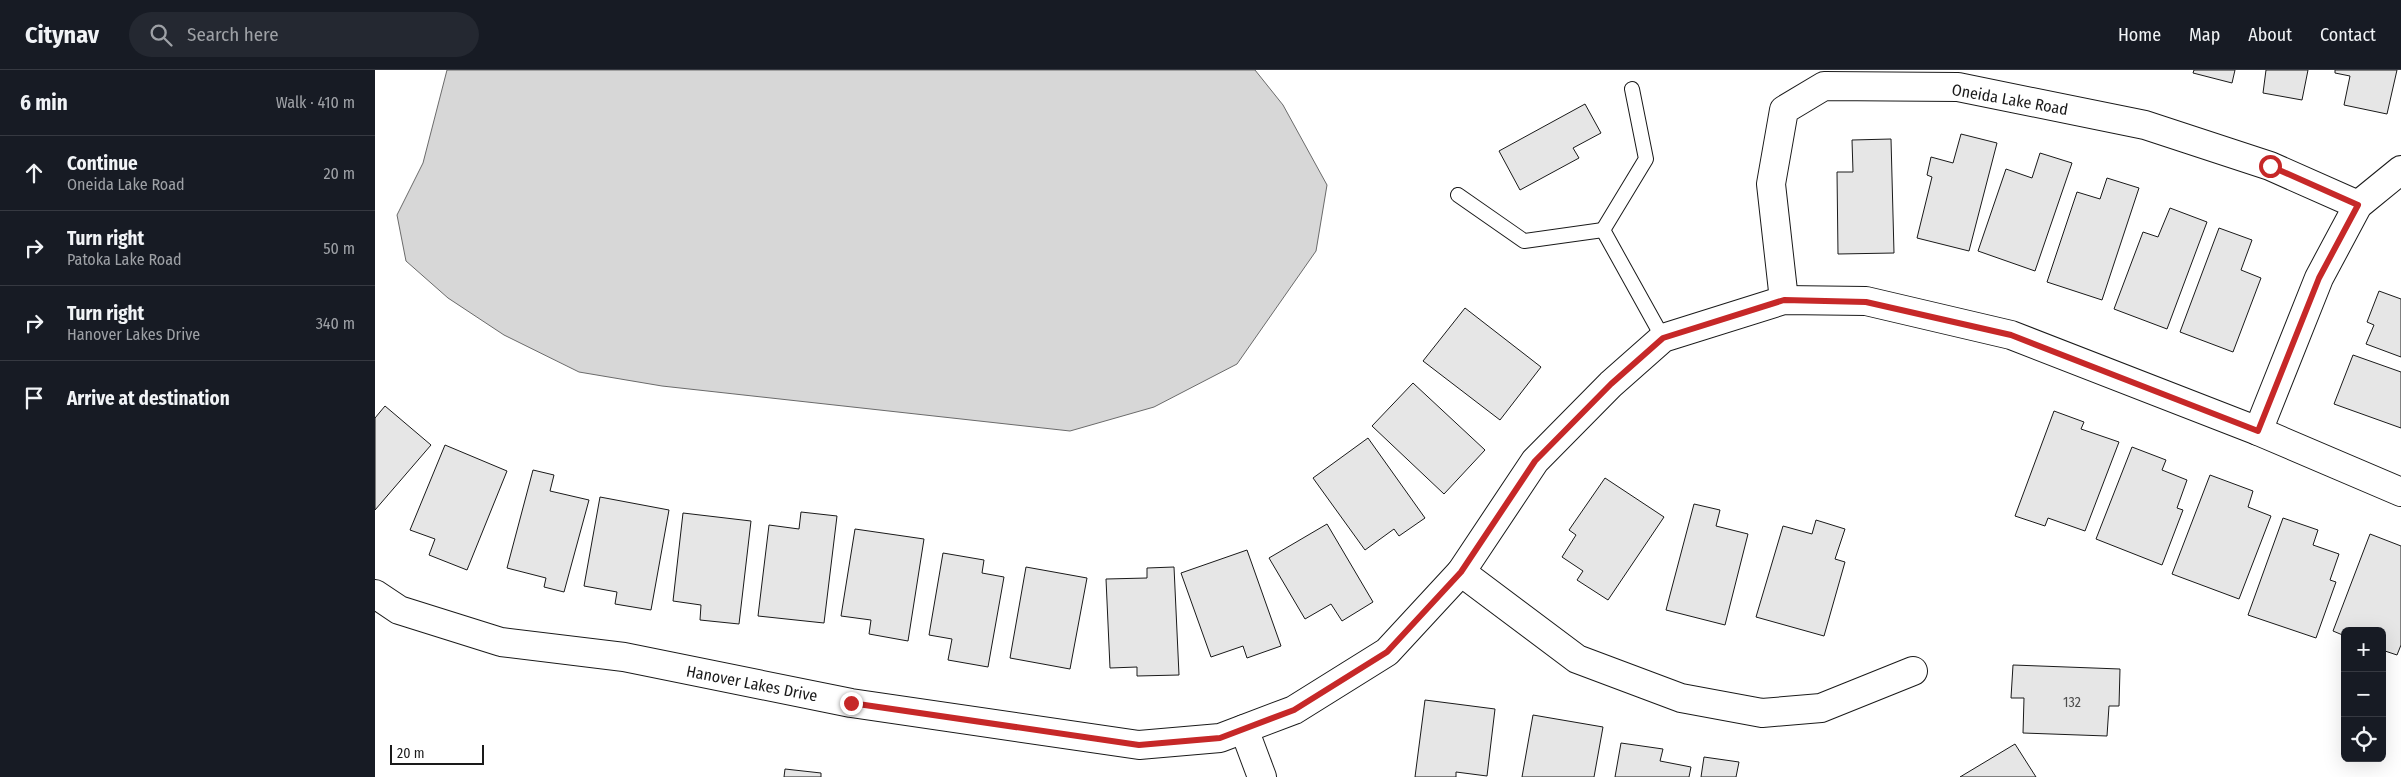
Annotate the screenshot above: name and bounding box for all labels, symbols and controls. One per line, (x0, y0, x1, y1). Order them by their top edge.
search box (129, 12, 479, 57)
text: Citynav (25, 21, 99, 49)
icon: search (147, 21, 175, 49)
text: Search here (187, 23, 279, 46)
text: Home (2118, 24, 2161, 46)
text: Map (2189, 24, 2220, 46)
text: About (2248, 24, 2292, 46)
text: Contact (2320, 24, 2376, 46)
street label: Oneida Lake Road (1950, 80, 2069, 119)
text: 6 min (20, 90, 68, 116)
text: Walk · 410 m (276, 93, 355, 112)
text: Continue (67, 152, 138, 175)
route start (2259, 155, 2282, 178)
icon: ahead (20, 159, 48, 187)
text: 20 m (324, 164, 355, 183)
text: Oneida Lake Road (67, 175, 185, 194)
text: Turn right (67, 227, 144, 250)
icon: right (20, 234, 48, 262)
text: 50 m (323, 239, 355, 258)
text: Patoka Lake Road (67, 250, 182, 269)
text: Turn right (67, 302, 144, 325)
icon: right (20, 309, 48, 337)
text: 340 m (316, 314, 355, 333)
text: Hanover Lakes Drive (67, 325, 200, 344)
icon: arrive (20, 384, 48, 412)
text: Arrive at destination (67, 387, 230, 410)
map controls (2341, 627, 2386, 762)
button: + (2341, 627, 2386, 672)
street label: Hanover Lakes Drive (685, 661, 819, 706)
button: − (2341, 672, 2386, 717)
route end (840, 692, 863, 715)
house number: 132 (2063, 694, 2081, 711)
button: locate (2341, 717, 2386, 762)
scale bar (390, 742, 484, 765)
text: 20 m (397, 745, 425, 762)

